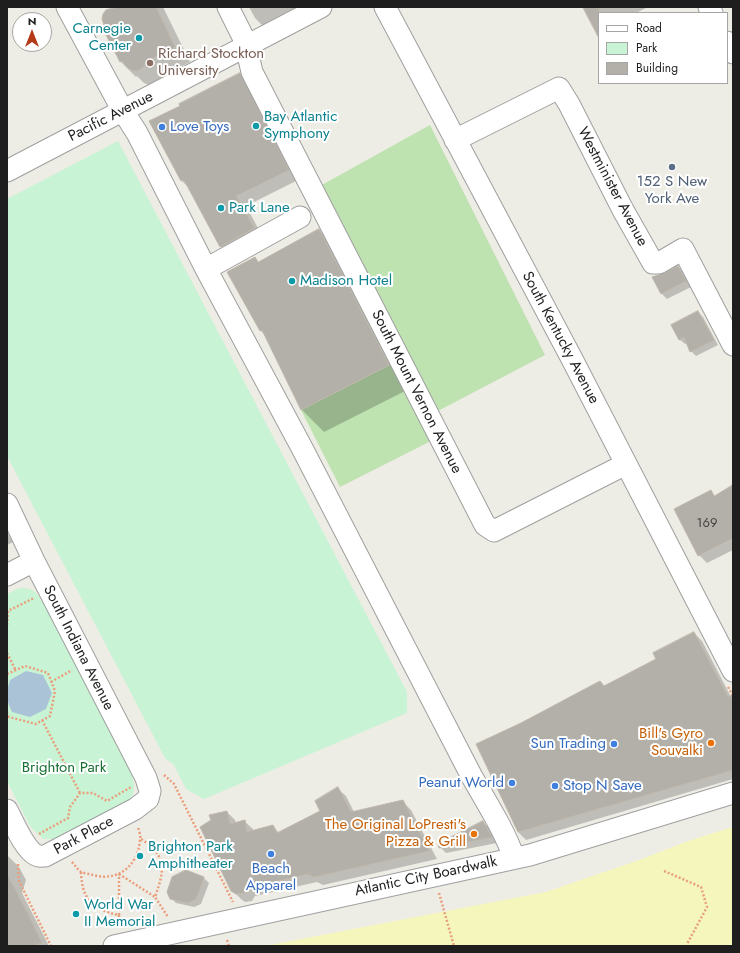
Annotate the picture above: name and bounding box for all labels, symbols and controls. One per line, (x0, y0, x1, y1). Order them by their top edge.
north arrow (12, 12, 52, 52)
legend (598, 12, 728, 84)
text: N (28, 13, 36, 29)
text: Road (636, 19, 662, 37)
place label: Carnegie Center (73, 20, 131, 55)
marker: Carnegie Center (134, 33, 144, 43)
text: Park (636, 39, 657, 57)
place label: Richard Stockton University (158, 45, 264, 80)
marker: Richard Stockton University (145, 58, 155, 68)
text: Building (636, 59, 678, 77)
street label: Pacific Avenue (66, 88, 156, 146)
place label: Bay Atlantic Symphony (264, 108, 337, 143)
place label: Love Toys (170, 118, 229, 136)
marker: Bay Atlantic Symphony (251, 121, 261, 131)
marker: Love Toys (157, 122, 167, 132)
street label: Westminister Avenue (573, 124, 651, 250)
marker: 152 S New York Ave (667, 162, 677, 172)
place label: 152 S New York Ave (637, 173, 707, 208)
place label: Park Lane (229, 199, 290, 217)
marker: Park Lane (216, 203, 226, 213)
street label: South Kentucky Avenue (518, 269, 602, 407)
place label: Madison Hotel (300, 272, 392, 290)
marker: Madison Hotel (287, 276, 297, 286)
street label: South Mount Vernon Avenue (367, 307, 465, 477)
house number: 169 (697, 516, 717, 532)
street label: South Indiana Avenue (39, 583, 117, 713)
place label: Bill's Gyro Souvalki (639, 725, 703, 760)
place label: Sun Trading (531, 735, 606, 753)
marker: Bill's Gyro Souvalki (706, 738, 716, 748)
marker: Sun Trading (609, 739, 619, 749)
park label: Brighton Park (22, 759, 106, 777)
place label: Peanut World (418, 774, 504, 792)
place label: Stop N Save (563, 777, 642, 795)
marker: Peanut World (507, 778, 517, 788)
marker: Stop N Save (550, 781, 560, 791)
street label: Park Place (51, 813, 117, 859)
place label: The Original LoPresti's Pizza & Grill (325, 816, 466, 851)
marker: The Original LoPresti's Pizza & Grill (469, 829, 479, 839)
place label: Brighton Park Amphitheater (148, 838, 233, 873)
marker: Beach Apparel (266, 849, 276, 859)
marker: Brighton Park Amphitheater (135, 851, 145, 861)
street label: Atlantic City Boardwalk (353, 853, 499, 901)
place label: Beach Apparel (246, 860, 296, 895)
place label: World War II Memorial (84, 896, 155, 931)
marker: World War II Memorial (71, 909, 81, 919)

